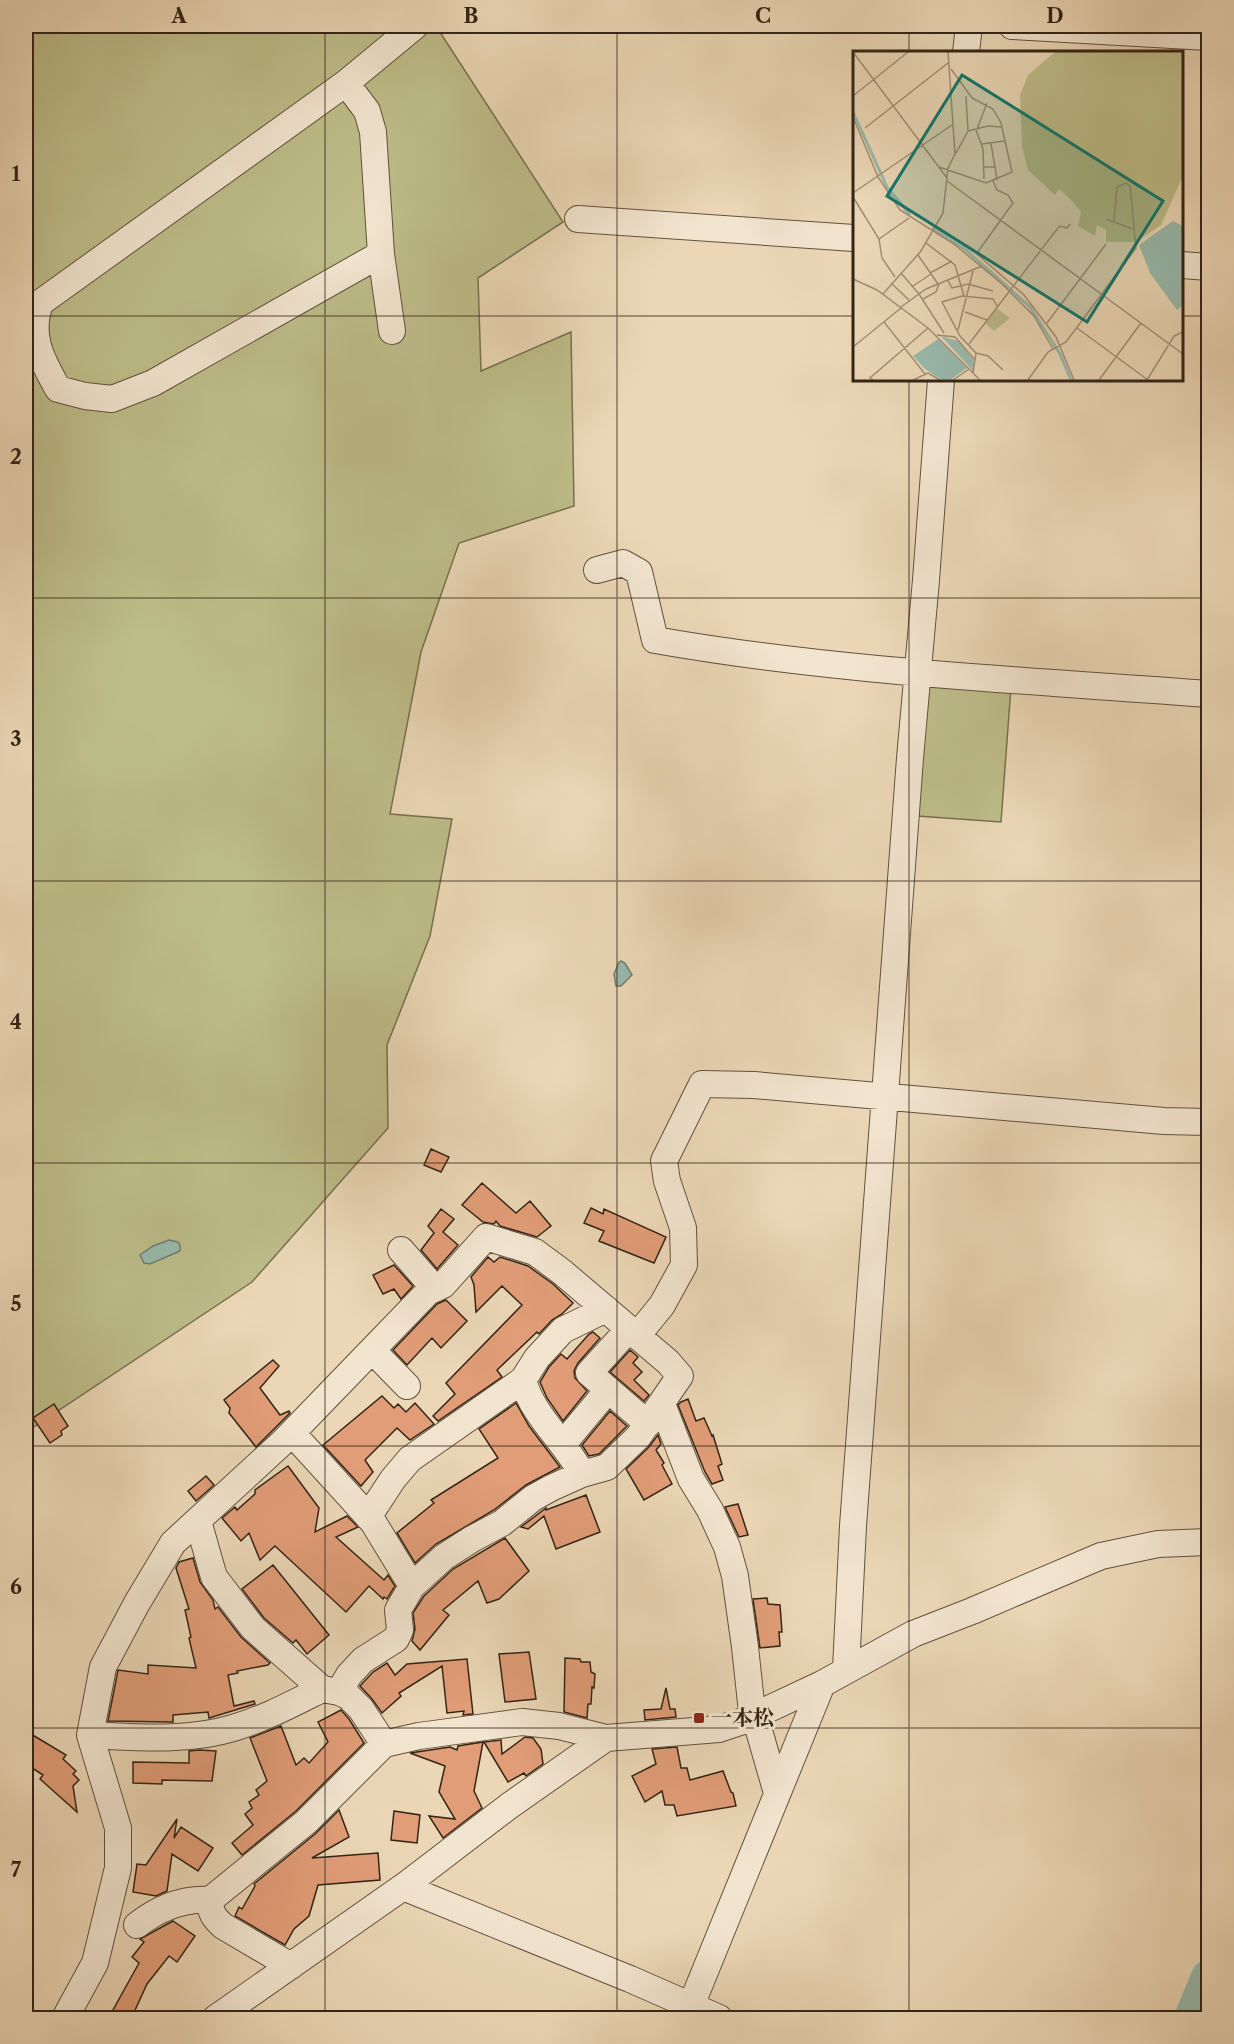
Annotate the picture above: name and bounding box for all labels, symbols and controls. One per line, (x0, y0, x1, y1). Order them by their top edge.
text: A (170, 4, 187, 28)
text: B (464, 4, 479, 28)
text: C (755, 4, 771, 28)
text: D (1046, 4, 1064, 28)
inset map (853, 51, 1183, 381)
text: 1 (12, 162, 21, 186)
text: 2 (10, 445, 22, 469)
text: 3 (10, 727, 22, 751)
text: 4 (10, 1010, 22, 1034)
text: 5 (10, 1292, 22, 1316)
text: 6 (10, 1575, 22, 1599)
place label: 一本松 (711, 1705, 774, 1730)
marker: 一本松 (692, 1711, 706, 1725)
text: 7 (11, 1858, 22, 1882)

